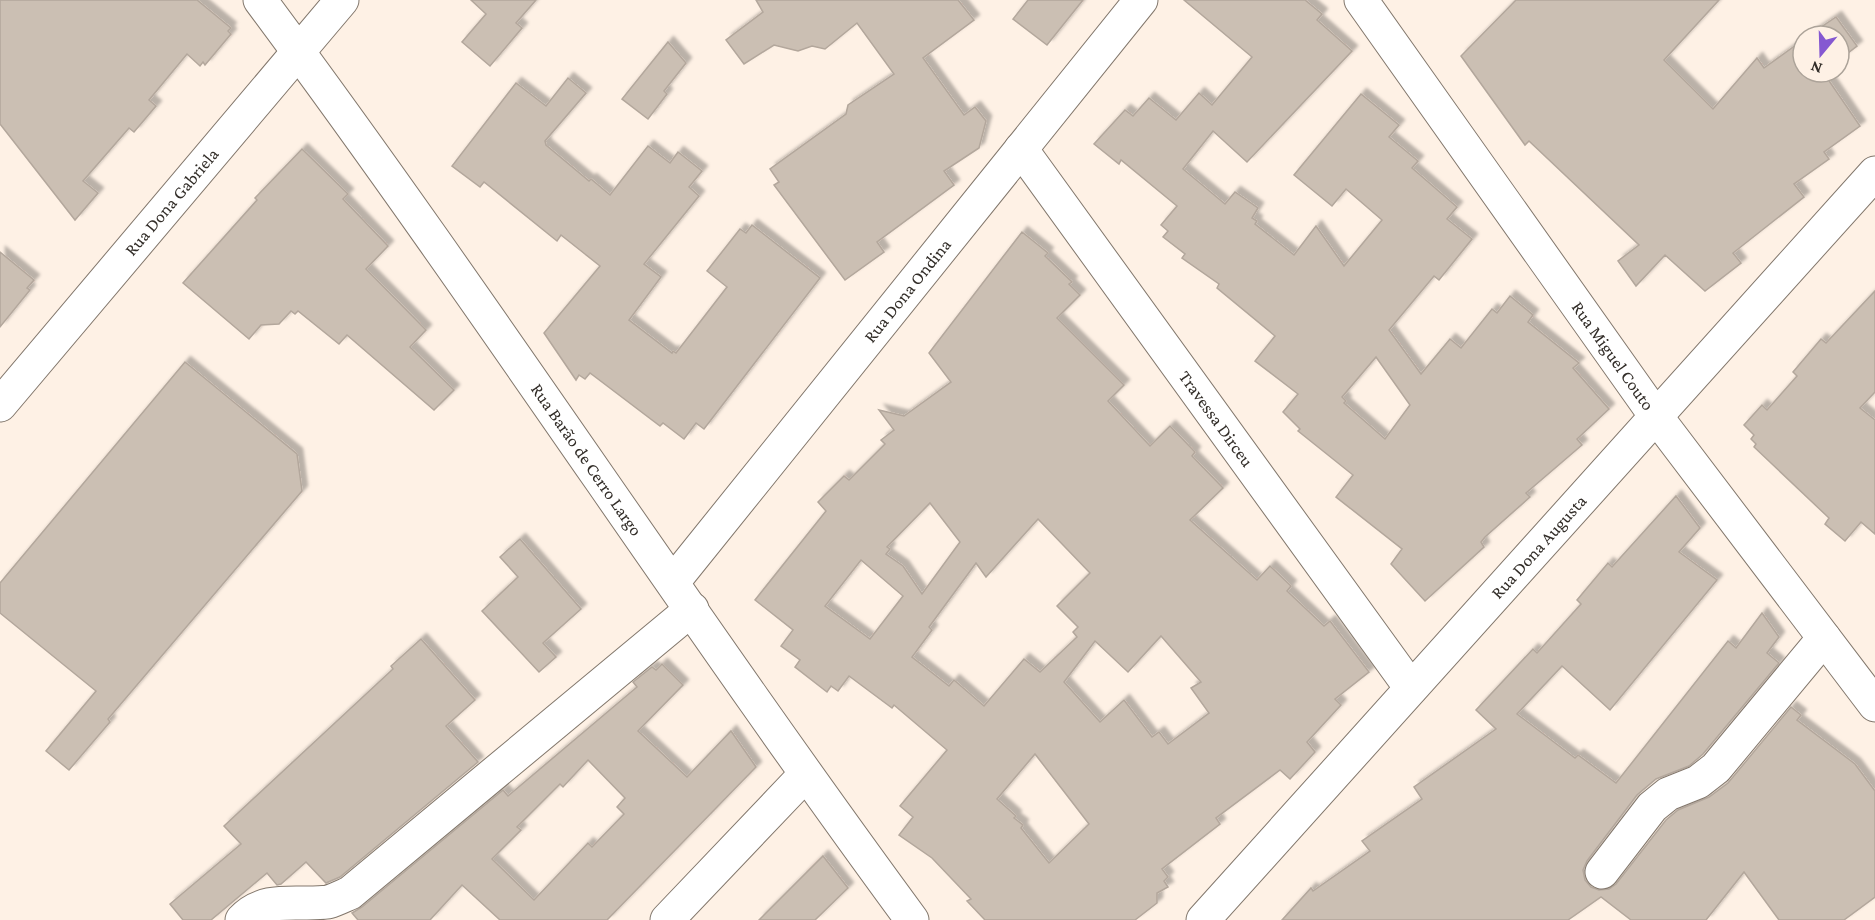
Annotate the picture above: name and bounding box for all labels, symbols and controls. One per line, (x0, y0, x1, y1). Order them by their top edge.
north arrow (1791, 24, 1851, 84)
text: N (1808, 58, 1824, 78)
street label: Rua Dona Gabriela (121, 144, 223, 260)
street label: Rua Dona Ondina (860, 235, 955, 346)
street label: Rua Miguel Couto (1568, 297, 1658, 414)
street label: Travessa Dirceu (1175, 367, 1258, 471)
street label: Rua Barão de Cerro Largo (527, 380, 646, 540)
street label: Rua Dona Augusta (1487, 491, 1590, 603)

